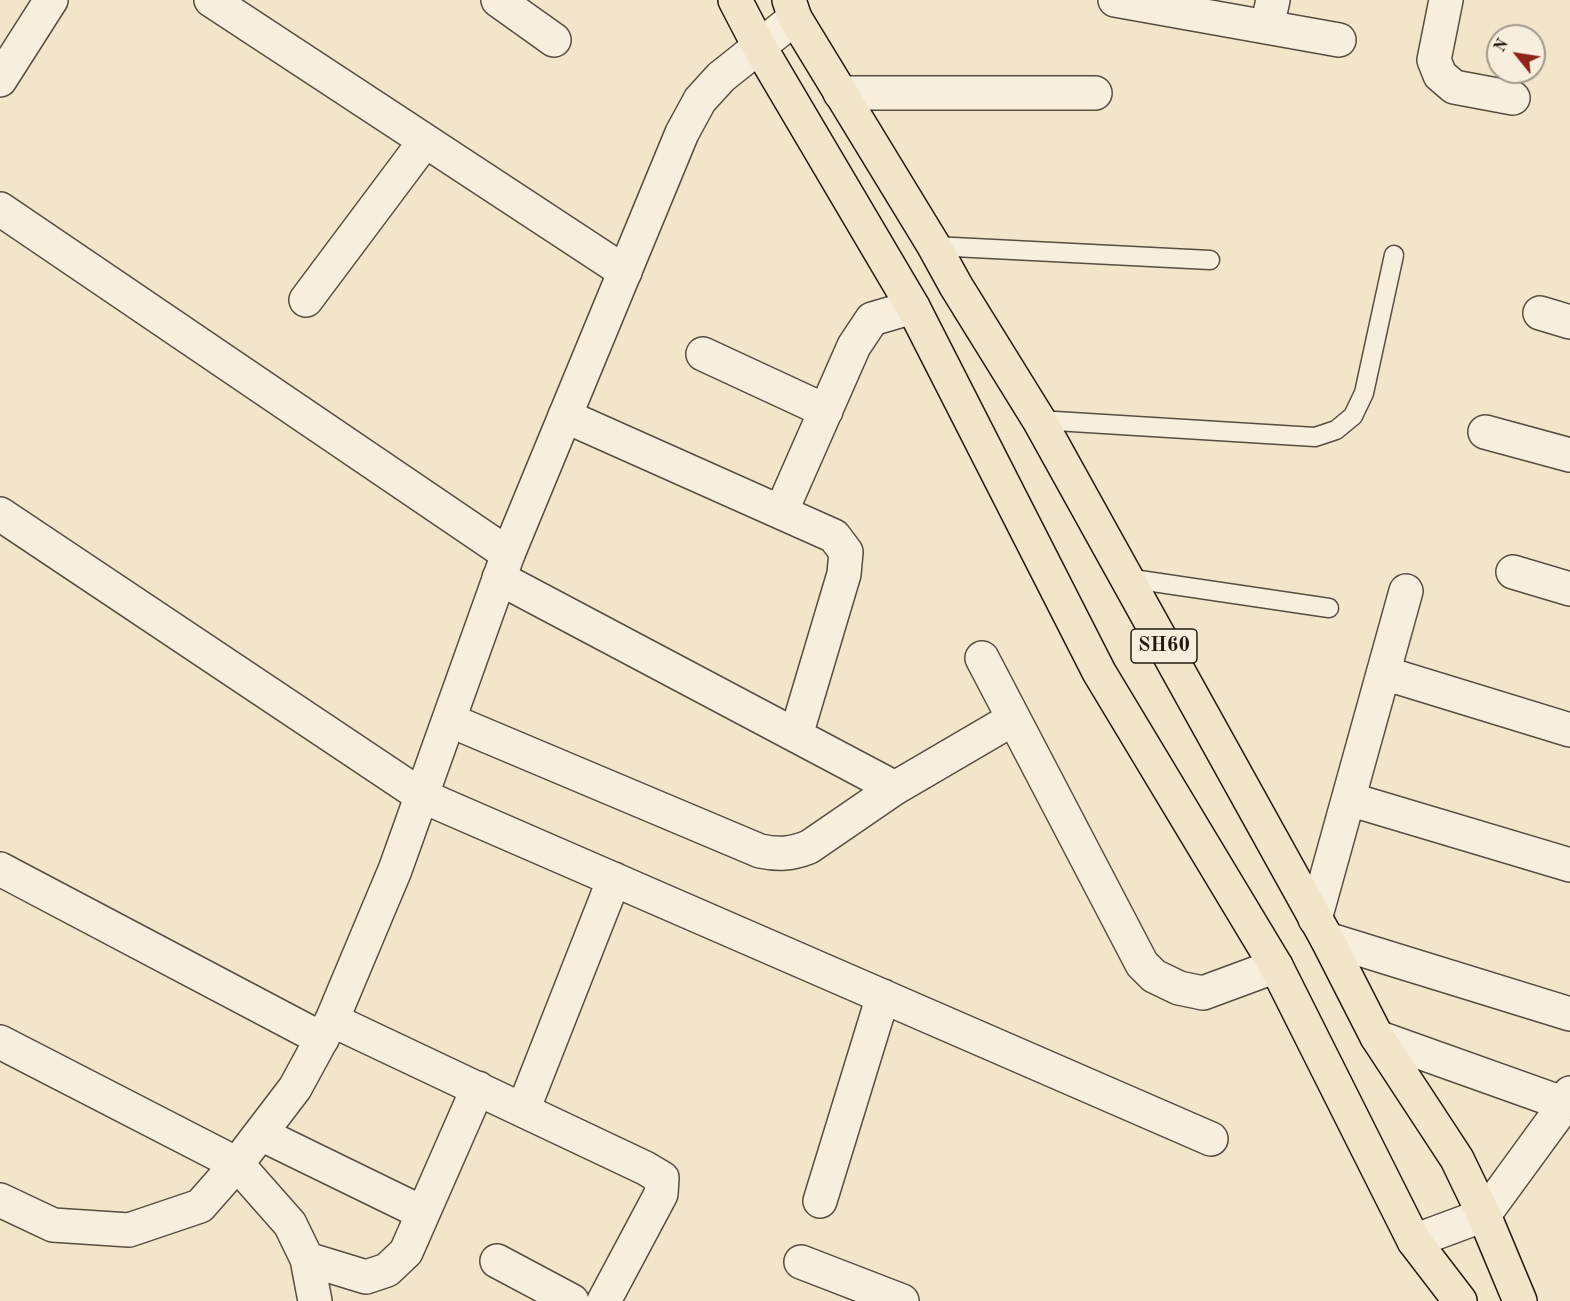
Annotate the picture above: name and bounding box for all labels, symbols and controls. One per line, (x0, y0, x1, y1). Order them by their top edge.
north arrow (1486, 24, 1546, 84)
text: N (1492, 37, 1512, 55)
road number: SH60 (1131, 629, 1197, 663)

